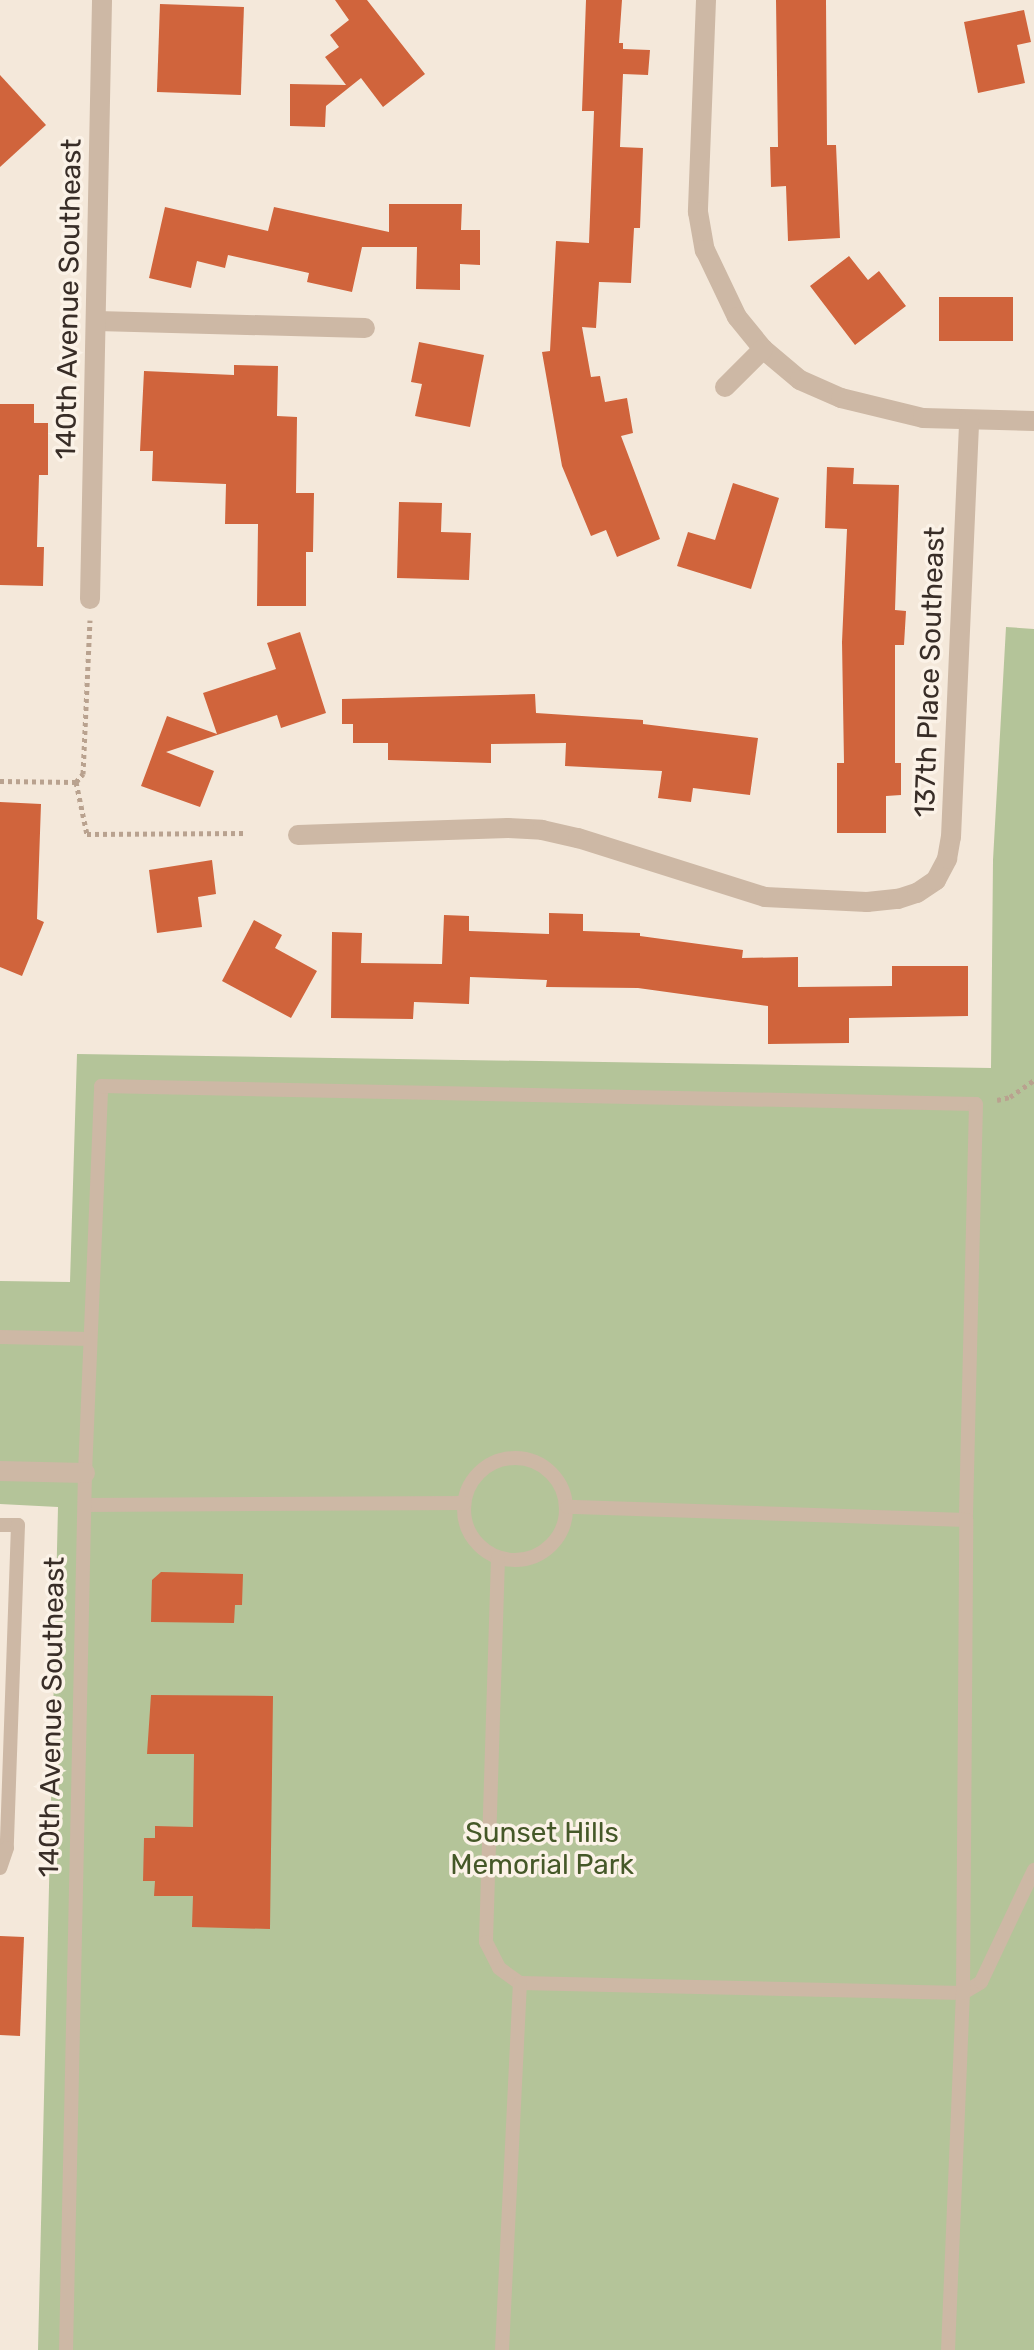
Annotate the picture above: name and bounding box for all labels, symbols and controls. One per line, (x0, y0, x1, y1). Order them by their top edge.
street label: 140th Avenue Southeast (49, 138, 89, 460)
street label: 137th Place Southeast (908, 526, 952, 818)
street label: 140th Avenue Southeast (32, 1556, 72, 1878)
park label: Sunset Hills Memorial Park (450, 1816, 634, 1882)

